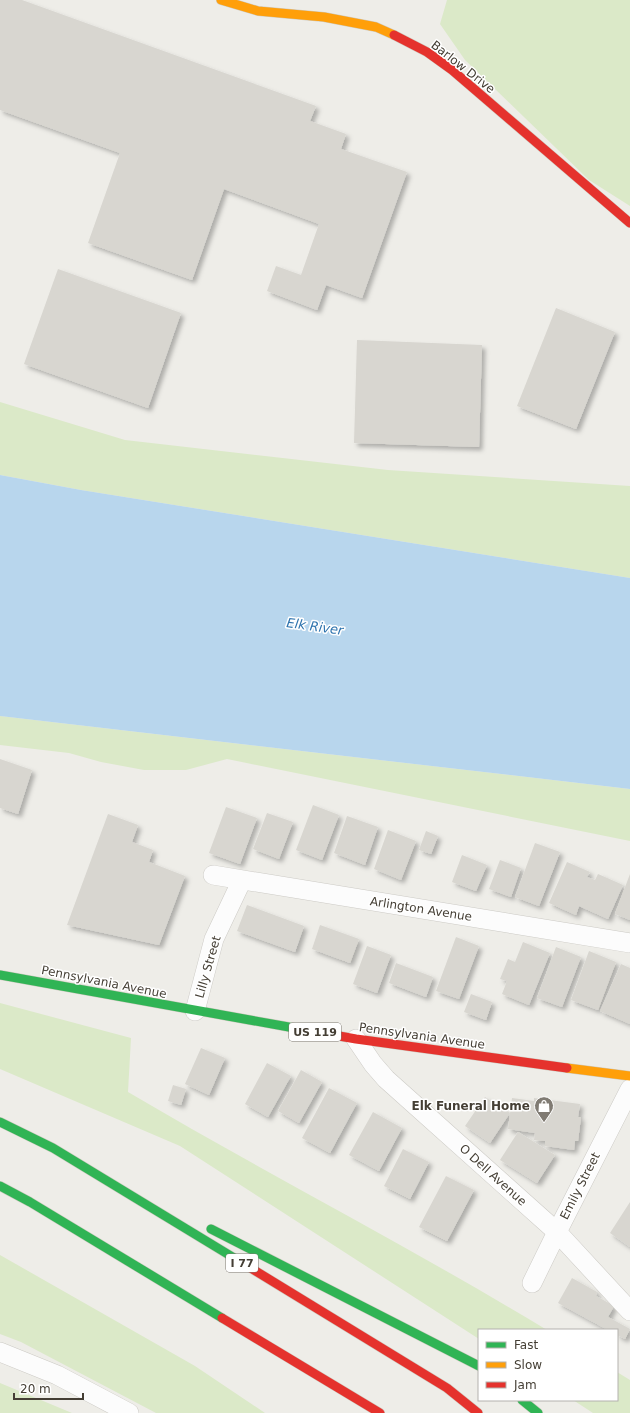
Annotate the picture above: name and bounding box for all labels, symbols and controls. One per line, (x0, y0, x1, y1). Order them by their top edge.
street label: Barlow Drive (428, 38, 498, 96)
water label: Elk River (286, 615, 346, 638)
street label: Arlington Avenue (369, 894, 473, 924)
street label: Lilly Street (192, 934, 224, 1000)
street label: Pennsylvania Avenue (40, 963, 168, 1001)
street label: Pennsylvania Avenue (358, 1020, 486, 1052)
road number: US 119 (289, 1023, 341, 1041)
shop icon: Elk Funeral Home (533, 1095, 555, 1123)
place label: Elk Funeral Home (411, 1099, 530, 1113)
street label: O Dell Avenue (457, 1141, 529, 1209)
street label: Emily Street (557, 1150, 603, 1222)
road number: I 77 (226, 1254, 258, 1272)
legend (478, 1329, 618, 1401)
text: Fast (514, 1338, 538, 1352)
text: Slow (514, 1358, 542, 1372)
scale bar (14, 1375, 83, 1401)
text: Jam (513, 1378, 537, 1392)
text: 20 m (20, 1382, 51, 1396)

